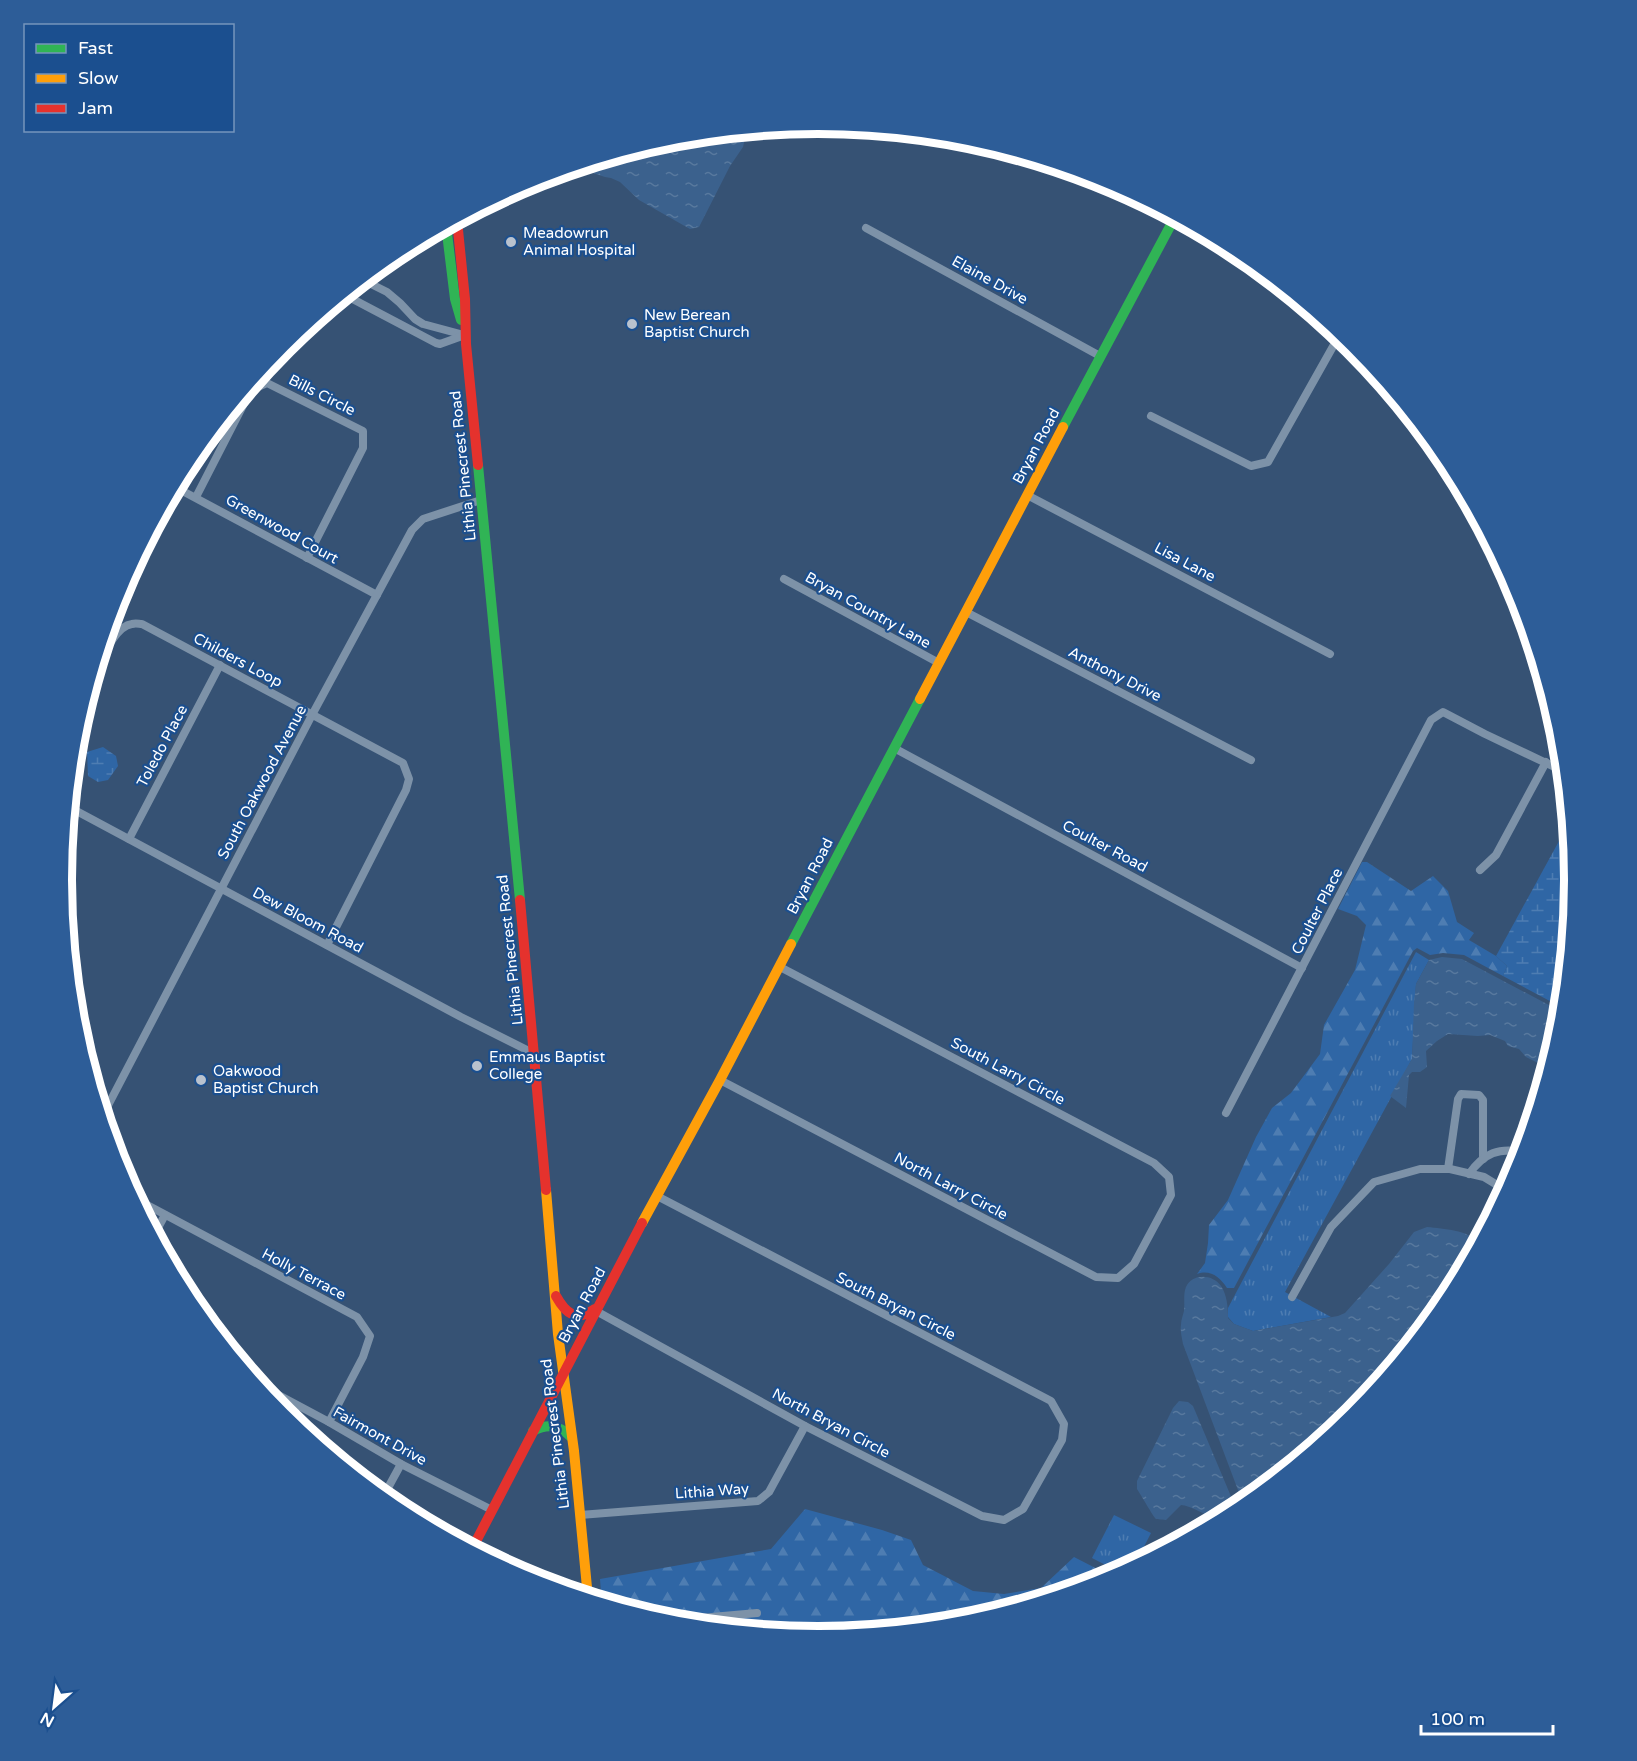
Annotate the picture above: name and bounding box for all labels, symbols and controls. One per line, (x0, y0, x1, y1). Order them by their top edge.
legend (24, 24, 234, 132)
text: Fast (78, 37, 113, 59)
text: Slow (78, 67, 119, 89)
text: Jam (78, 97, 113, 119)
place label: Meadowrun Animal Hospital (523, 224, 635, 259)
marker: Meadowrun Animal Hospital (504, 235, 518, 249)
street label: Elaine Drive (949, 252, 1031, 308)
place label: New Berean Baptist Church (644, 306, 750, 341)
marker: New Berean Baptist Church (625, 317, 639, 331)
street label: Bills Circle (286, 371, 358, 419)
street label: Lithia Pinecrest Road (446, 390, 480, 542)
street label: Bryan Road (1009, 405, 1063, 487)
street label: Greenwood Court (222, 491, 342, 568)
street label: Lisa Lane (1151, 538, 1219, 586)
street label: Bryan Country Lane (802, 568, 934, 652)
street label: Childers Loop (190, 629, 286, 691)
street label: Anthony Drive (1065, 643, 1165, 705)
street label: Toledo Place (133, 702, 191, 790)
street label: South Oakwood Avenue (214, 702, 310, 862)
street label: Coulter Road (1059, 816, 1151, 876)
street label: Bryan Road (783, 835, 837, 917)
street label: Coulter Place (1288, 865, 1346, 957)
street label: Lithia Pinecrest Road (493, 874, 527, 1026)
street label: Dew Bloom Road (250, 883, 366, 957)
street label: South Larry Circle (948, 1033, 1068, 1109)
place label: Emmaus Baptist College (489, 1048, 605, 1083)
marker: Emmaus Baptist College (470, 1059, 484, 1073)
place label: Oakwood Baptist Church (213, 1062, 319, 1097)
marker: Oakwood Baptist Church (194, 1073, 208, 1087)
street label: North Larry Circle (891, 1149, 1011, 1223)
street label: Holly Terrace (259, 1244, 349, 1304)
street label: Bryan Road (555, 1264, 609, 1346)
street label: South Bryan Circle (833, 1268, 959, 1344)
street label: Lithia Pinecrest Road (537, 1358, 573, 1510)
street label: North Bryan Circle (769, 1384, 893, 1462)
street label: Fairmont Drive (330, 1403, 430, 1469)
street label: Lithia Way (674, 1479, 750, 1503)
north arrow (24, 1677, 84, 1737)
scale bar (1421, 1698, 1553, 1736)
text: N (37, 1708, 58, 1731)
text: 100 m (1430, 1708, 1485, 1730)

